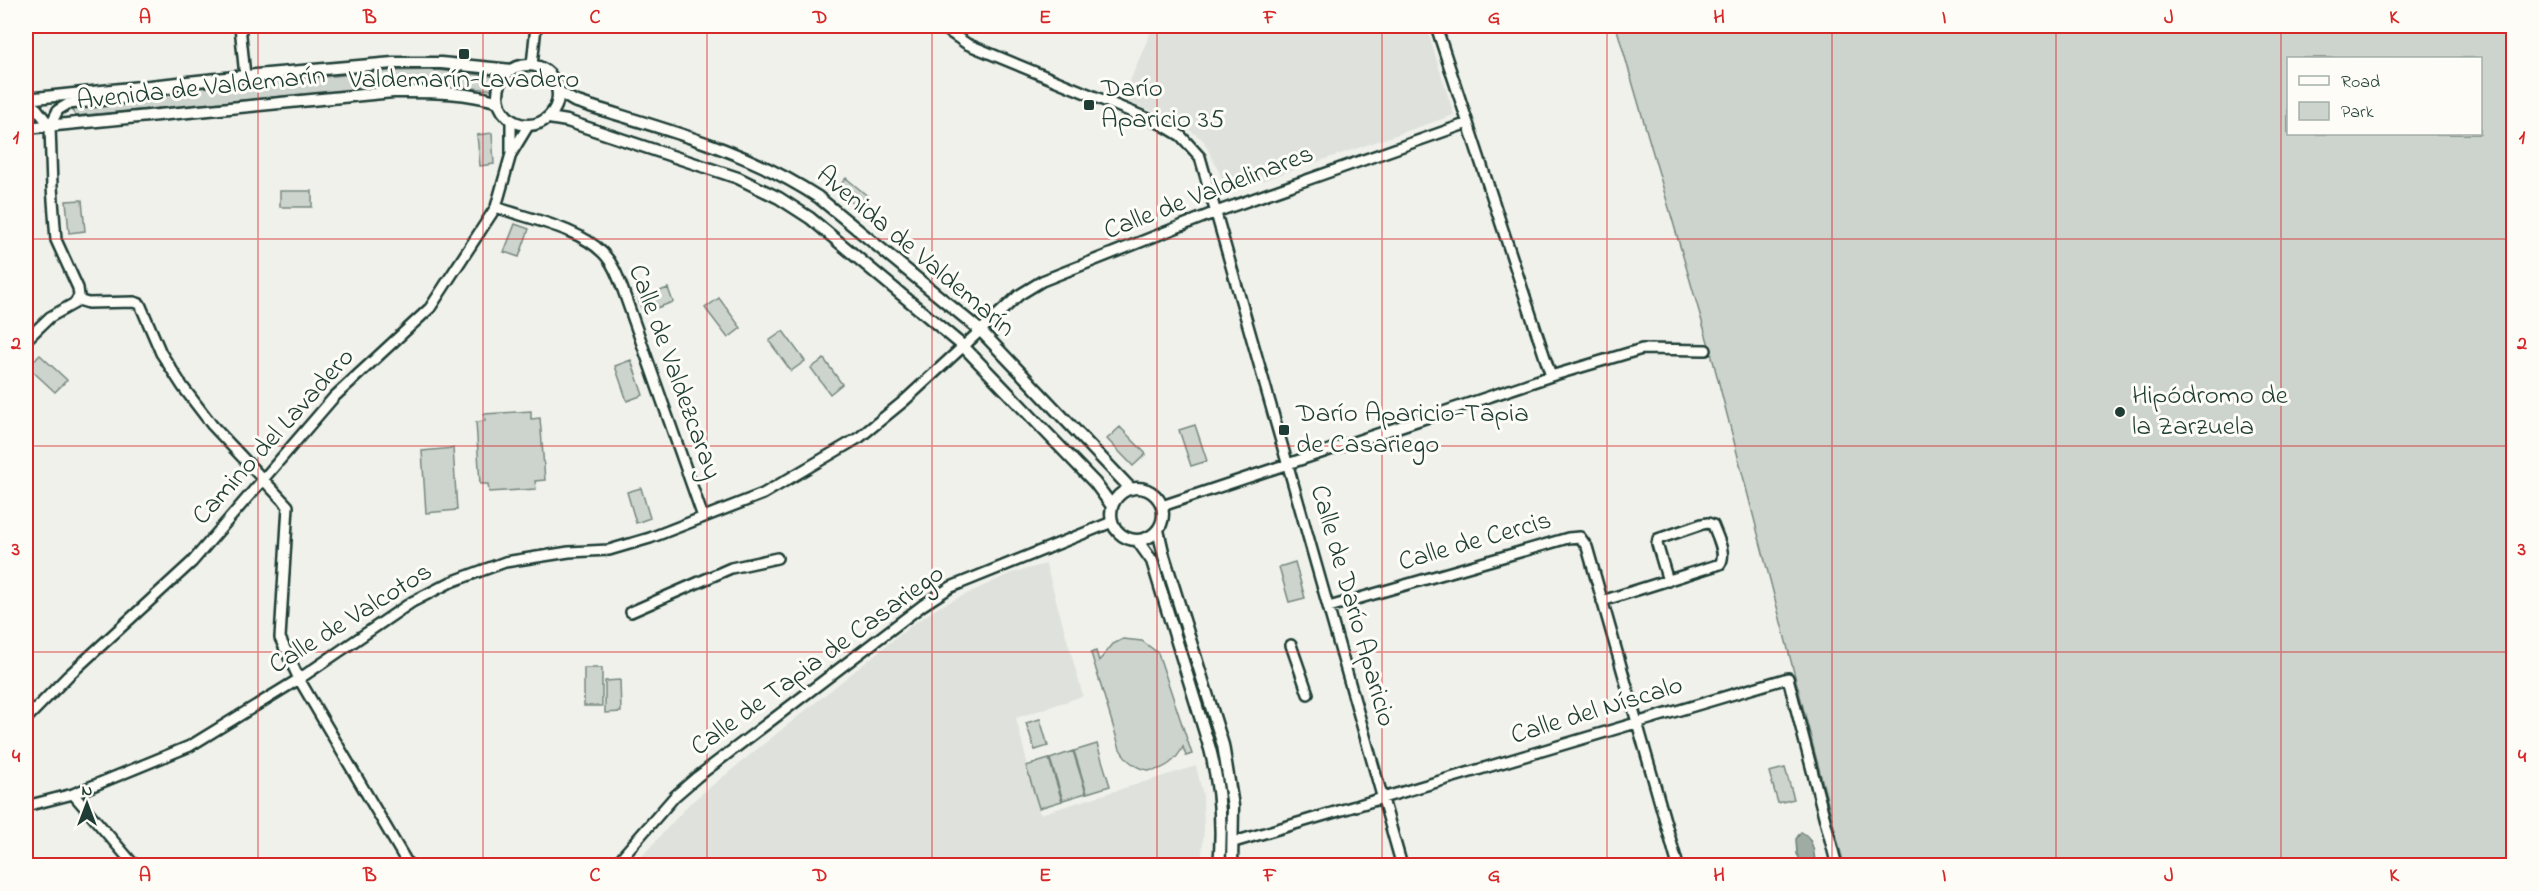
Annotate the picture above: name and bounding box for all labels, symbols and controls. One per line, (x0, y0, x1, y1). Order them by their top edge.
text: A (139, 4, 151, 33)
text: B (362, 4, 377, 33)
text: C (590, 4, 601, 33)
text: D (812, 4, 827, 33)
text: E (1039, 4, 1051, 33)
text: F (1263, 4, 1277, 33)
text: G (1488, 4, 1501, 33)
text: H (1713, 4, 1725, 33)
text: I (1942, 4, 1947, 33)
text: J (2164, 4, 2174, 33)
text: K (2389, 4, 2400, 33)
marker: Valdemarín-Lavadero (457, 47, 471, 61)
street label: Avenida de Valdemarín (75, 57, 327, 121)
legend (2287, 57, 2482, 135)
place label: Valdemarín-Lavadero (348, 61, 579, 100)
place label: Darío Aparicio 35 (1100, 70, 1224, 140)
text: Road (2341, 70, 2380, 96)
marker: Darío Aparicio 35 (1082, 98, 1096, 112)
text: Park (2341, 100, 2374, 126)
text: 1 (13, 124, 20, 153)
text: 1 (2519, 124, 2526, 153)
street label: Calle de Valdelinares (1098, 135, 1320, 251)
street label: Avenida de Valdemarín (807, 157, 1023, 347)
street label: Calle de Valdezcaray (617, 259, 731, 485)
text: 2 (10, 330, 21, 359)
text: 2 (2516, 330, 2527, 359)
street label: Camino del Lavadero (184, 340, 364, 534)
place label: Hipódromo de la Zarzuela (2132, 377, 2289, 447)
place label: Darío Aparicio-Tapia de Casariego (1295, 395, 1529, 465)
marker: Hipódromo de la Zarzuela (2113, 405, 2127, 419)
marker: Darío Aparicio-Tapia de Casariego (1277, 423, 1291, 437)
street label: Calle de Darío Aparicio (1299, 481, 1405, 731)
street label: Calle de Cercis (1394, 502, 1556, 582)
text: 3 (11, 536, 20, 565)
text: 3 (2517, 536, 2526, 565)
street label: Calle de Valcotos (262, 553, 440, 685)
street label: Calle de Tapia de Casariego (683, 555, 953, 767)
street label: Calle del Níscalo (1506, 666, 1688, 756)
text: 4 (12, 743, 21, 772)
text: 4 (2518, 743, 2527, 772)
north arrow (57, 774, 117, 834)
text: N (82, 779, 93, 803)
text: A (139, 862, 151, 891)
text: B (362, 862, 377, 891)
text: C (590, 862, 601, 891)
text: D (812, 862, 827, 891)
text: E (1039, 862, 1051, 891)
text: F (1263, 862, 1277, 891)
text: G (1488, 862, 1501, 891)
text: H (1713, 862, 1725, 891)
text: I (1942, 862, 1947, 891)
text: J (2164, 862, 2174, 891)
text: K (2389, 862, 2400, 891)

